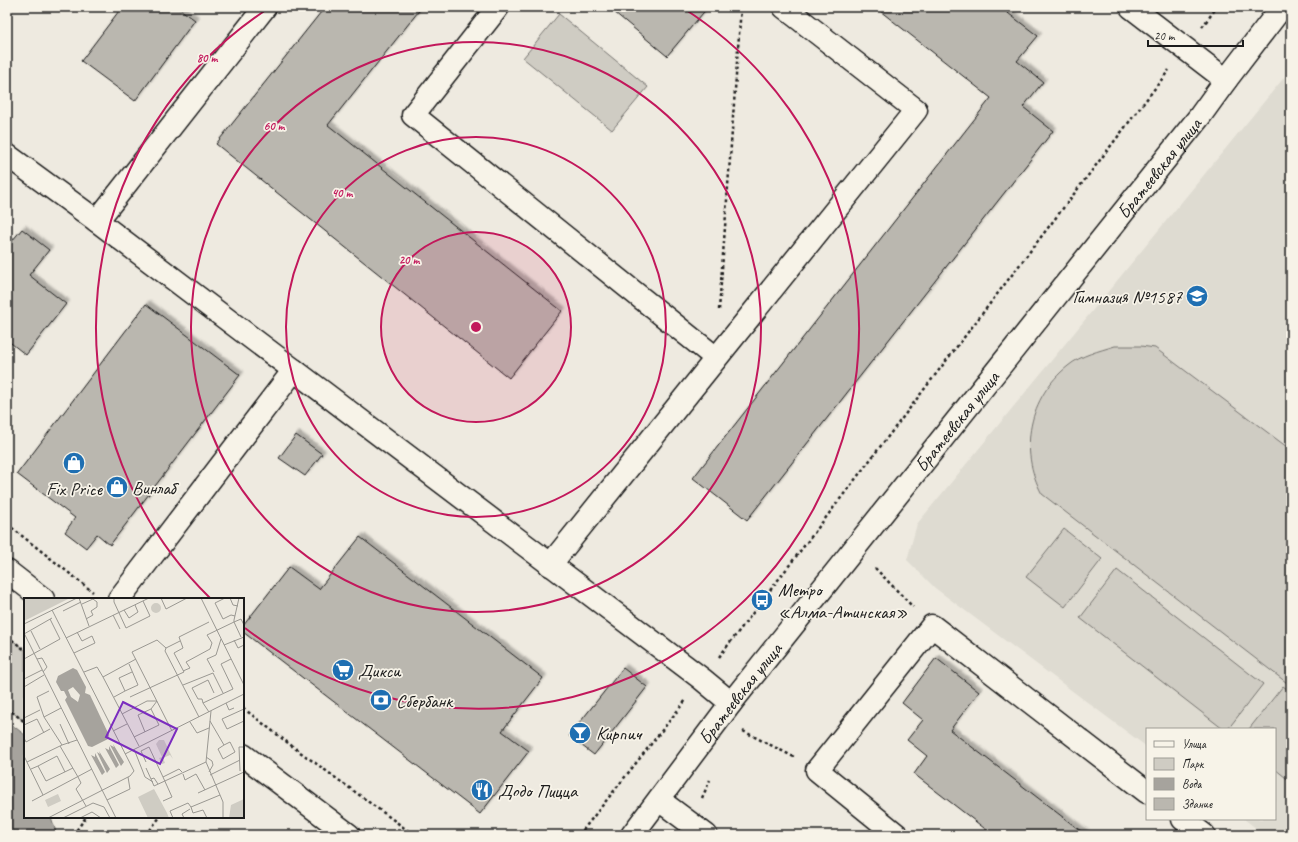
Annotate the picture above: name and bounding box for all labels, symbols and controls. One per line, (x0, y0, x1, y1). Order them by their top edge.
scale bar (1148, 22, 1243, 48)
text: 20 m (1154, 28, 1176, 44)
text: 80 m (197, 50, 218, 66)
street label: Братеевская улица (1112, 112, 1208, 224)
text: 60 m (264, 118, 286, 134)
text: 40 m (332, 185, 353, 201)
text: 20 m (399, 252, 420, 268)
school or university icon: Гимназия №1587 (1184, 283, 1210, 309)
place label: Гимназия №1587 (1073, 285, 1183, 309)
centre of rings (469, 320, 483, 334)
street label: Братеевская улица (909, 365, 1006, 477)
shop icon: Fix Price (61, 450, 87, 476)
shop icon: Винлаб (104, 474, 130, 500)
place label: Винлаб (132, 476, 180, 500)
place label: Fix Price (46, 477, 104, 501)
place label: Метро «Алма-Атинская» (778, 578, 908, 624)
bus stop icon: Метро «Алма-Атинская» (749, 587, 775, 613)
inset map (24, 598, 244, 818)
street label: Братеевская улица (693, 637, 788, 749)
supermarket icon: Дикси (330, 657, 356, 683)
place label: Дикси (358, 659, 402, 683)
bank icon: Сбербанк (368, 687, 394, 713)
place label: Сбербанк (396, 689, 454, 713)
bar icon: Кирпич (567, 720, 593, 746)
place label: Кирпич (596, 722, 643, 746)
legend (1146, 728, 1276, 820)
text: Улица (1182, 736, 1207, 752)
text: Парк (1182, 756, 1205, 772)
text: Вода (1182, 776, 1203, 792)
restaurant icon: Додо Пицца (469, 777, 495, 803)
place label: Додо Пицца (498, 779, 579, 803)
text: Здание (1182, 796, 1213, 812)

